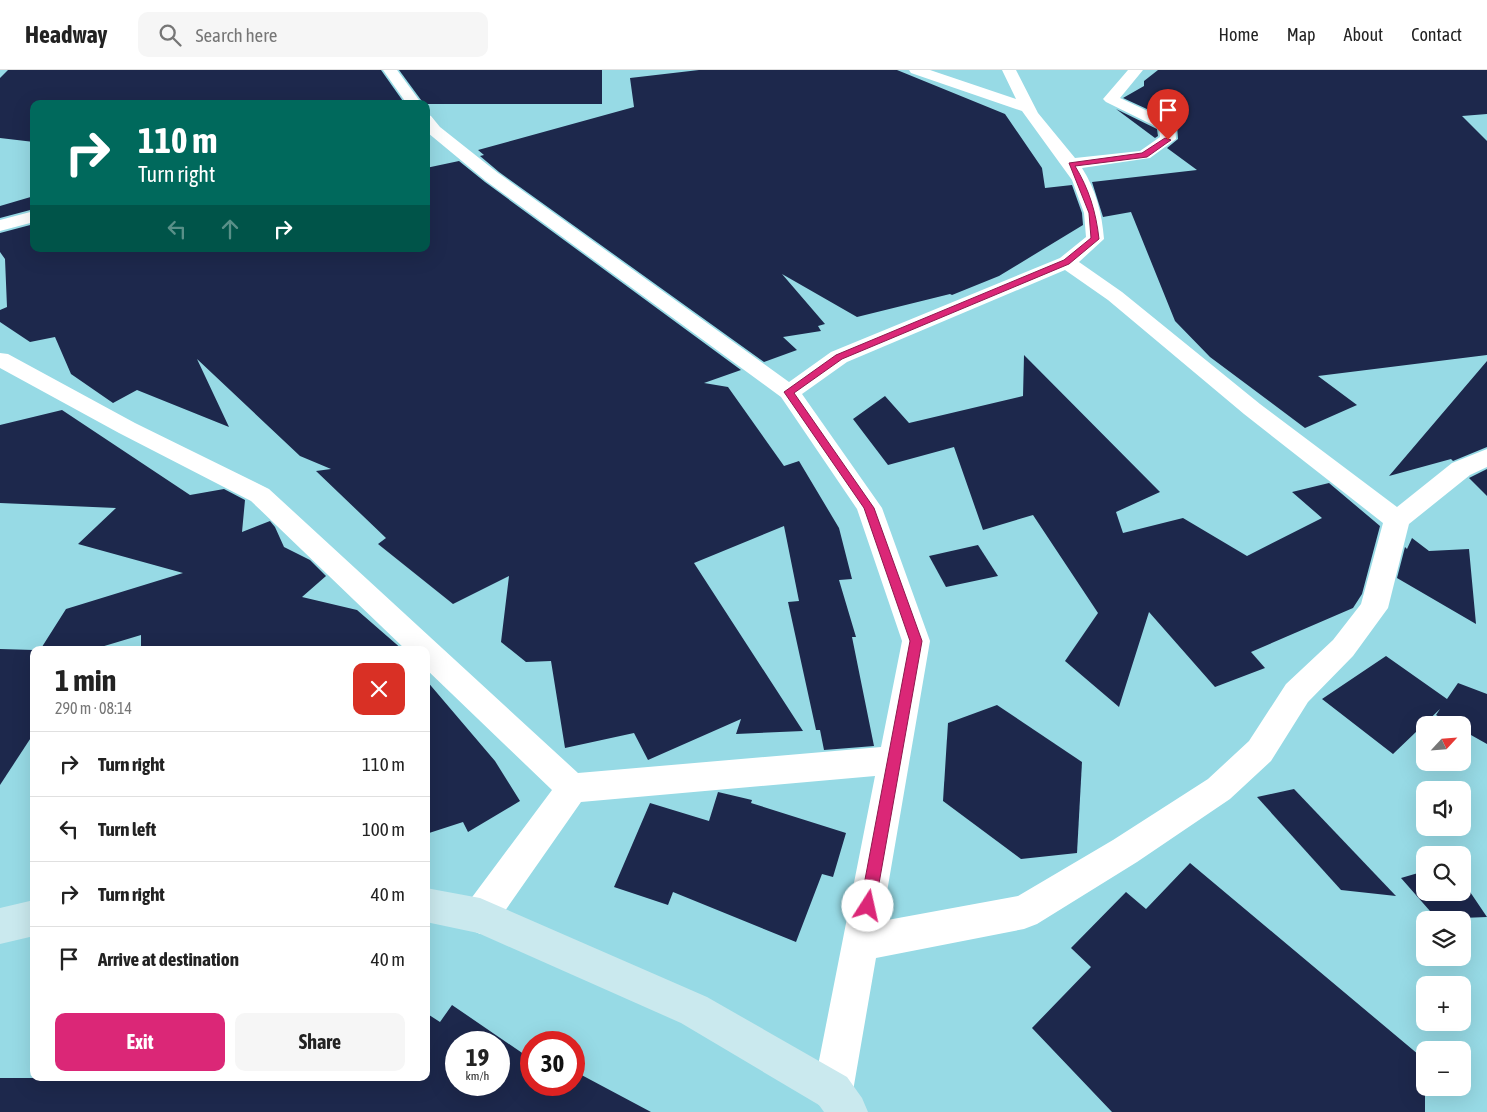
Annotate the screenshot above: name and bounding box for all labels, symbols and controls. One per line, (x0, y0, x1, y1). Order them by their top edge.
search box (138, 12, 488, 57)
text: Headway (25, 21, 108, 48)
icon: search (156, 21, 184, 49)
text: Search here (196, 24, 277, 46)
text: Home (1219, 24, 1259, 45)
text: Map (1287, 24, 1316, 45)
text: About (1344, 24, 1383, 45)
text: Contact (1411, 24, 1462, 45)
pin (1147, 89, 1189, 140)
icon: arrive (1154, 96, 1182, 124)
icon: right (55, 120, 120, 185)
text: 110 m (138, 120, 217, 160)
text: Turn right (138, 161, 215, 187)
icon: left (163, 215, 191, 243)
icon: ahead (216, 215, 244, 243)
icon: right (269, 215, 297, 243)
text: 1 min (55, 663, 116, 697)
button: close (353, 663, 405, 715)
text: 290 m · 08:14 (55, 699, 132, 717)
north arrow (1416, 716, 1471, 771)
map controls (1416, 716, 1471, 1096)
icon: right (55, 750, 83, 778)
text: Turn right (98, 753, 165, 775)
text: 110 m (362, 753, 405, 775)
button: sound (1416, 781, 1471, 836)
icon: left (55, 815, 83, 843)
text: Turn left (98, 818, 156, 840)
text: 100 m (362, 818, 405, 840)
button: search (1416, 846, 1471, 901)
position arrow (841, 879, 893, 931)
icon: right (55, 880, 83, 908)
text: Turn right (98, 883, 165, 905)
text: 40 m (371, 883, 405, 905)
button: layers (1416, 911, 1471, 966)
icon: arrive (55, 945, 83, 973)
text: Arrive at destination (98, 948, 239, 970)
text: 40 m (371, 948, 405, 970)
button: + (1416, 976, 1471, 1031)
button: Exit (55, 1013, 225, 1071)
button: Share (235, 1013, 405, 1071)
speed limit sign: 30 (520, 1031, 585, 1096)
button: − (1416, 1041, 1471, 1096)
text: 19 (466, 1043, 489, 1071)
text: km/h (466, 1069, 489, 1083)

